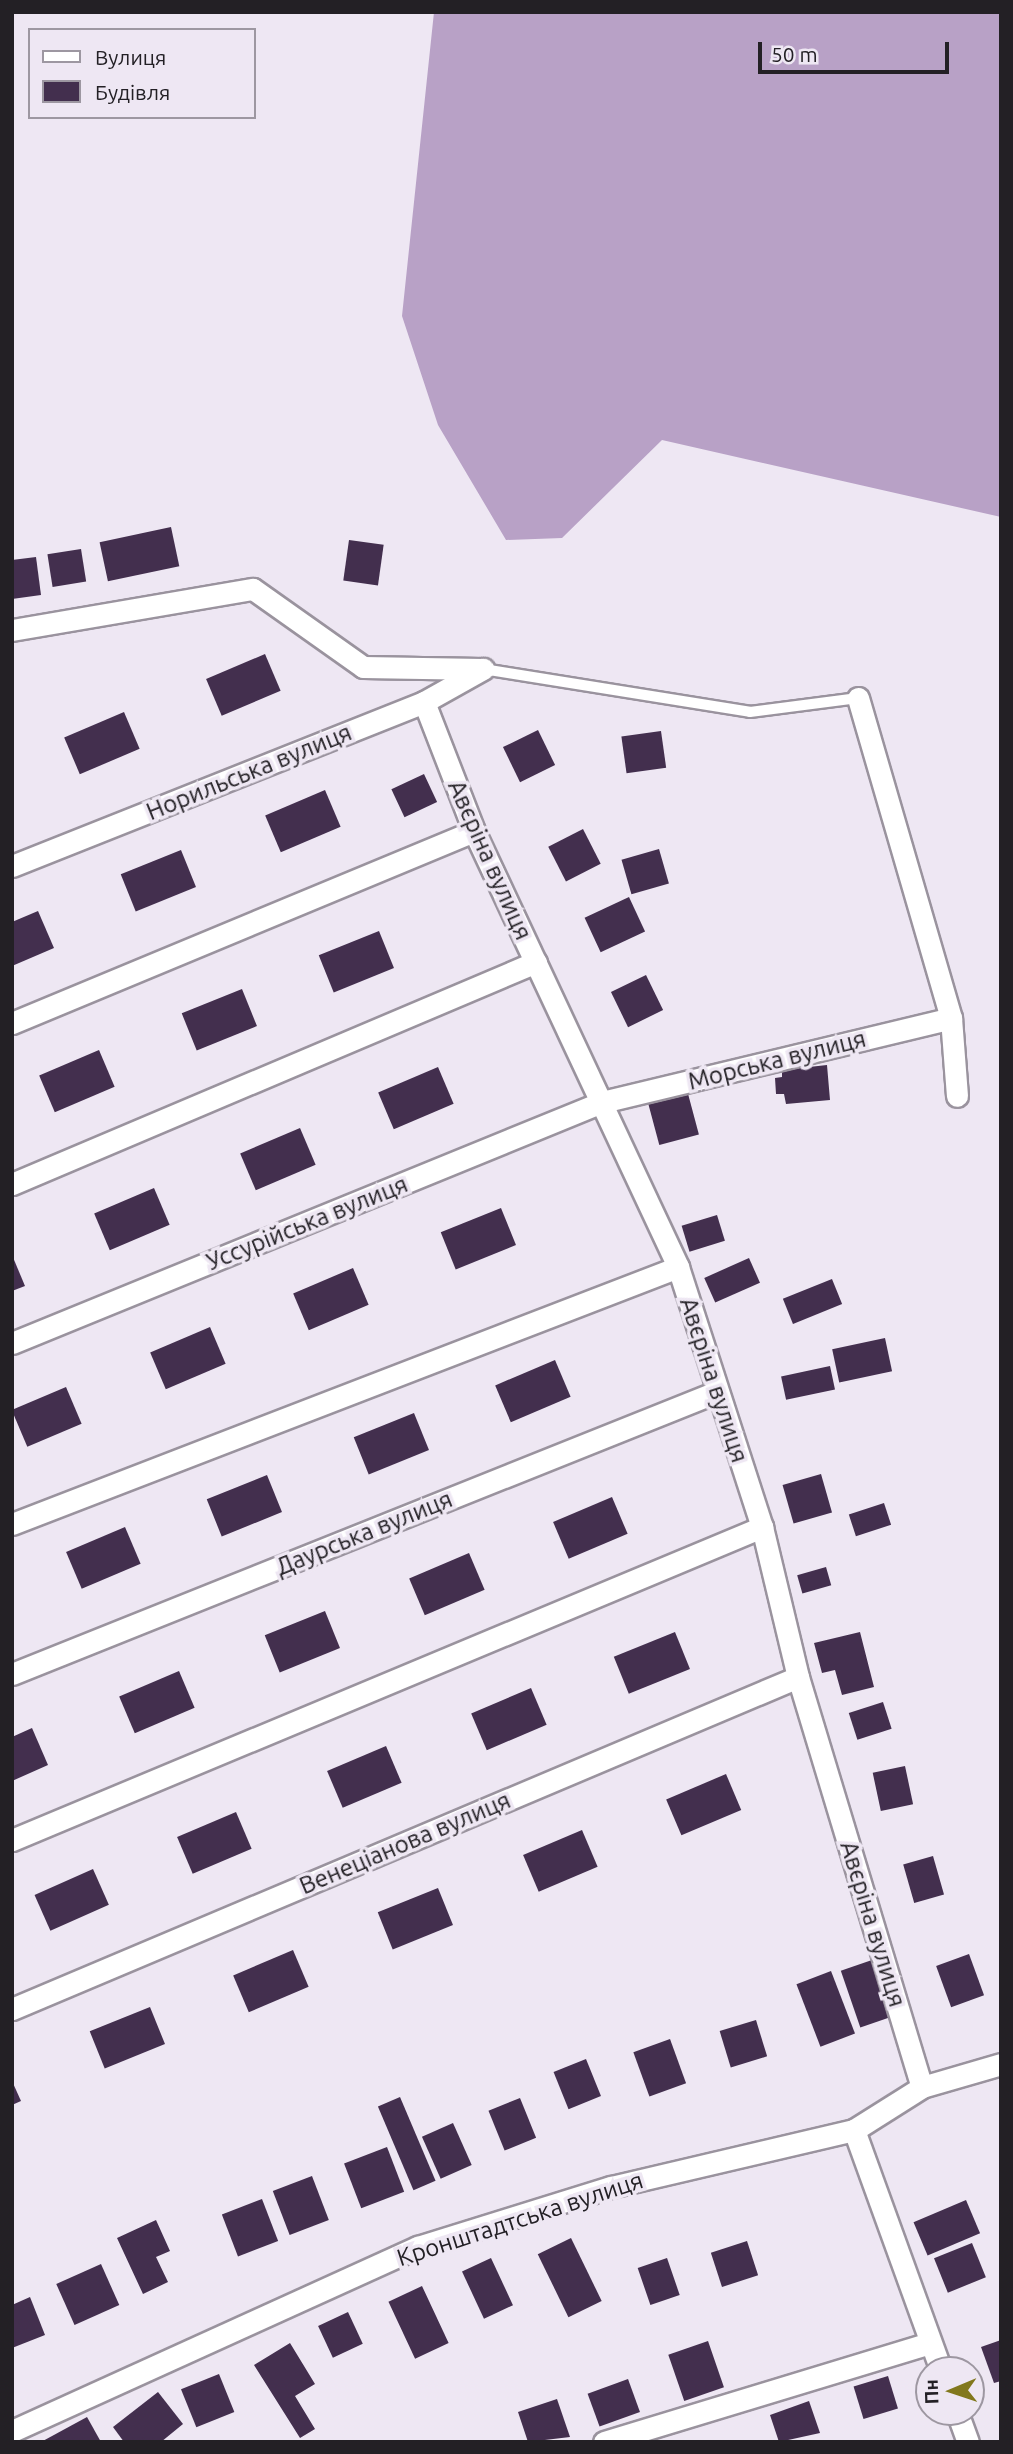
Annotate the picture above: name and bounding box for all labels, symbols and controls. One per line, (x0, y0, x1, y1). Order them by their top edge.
legend (28, 28, 256, 119)
scale bar (761, 28, 952, 72)
text: 50 m (771, 42, 818, 66)
text: Вулиця (95, 45, 166, 69)
text: Будівля (95, 80, 170, 104)
street label: Норильська вулиця (142, 718, 356, 826)
street label: Авєріна вулиця (442, 776, 538, 944)
street label: Морська вулиця (685, 1024, 869, 1096)
street label: Уссурійська вулиця (202, 1170, 412, 1276)
street label: Авєріна вулиця (674, 1294, 754, 1466)
street label: Даурська вулиця (271, 1484, 457, 1582)
street label: Венеціанова вулиця (295, 1785, 515, 1901)
street label: Авєріна вулиця (834, 1838, 912, 2010)
street label: Кронштадтська вулиця (393, 2166, 647, 2272)
north arrow (915, 2356, 985, 2426)
text: Пн (920, 2379, 942, 2405)

